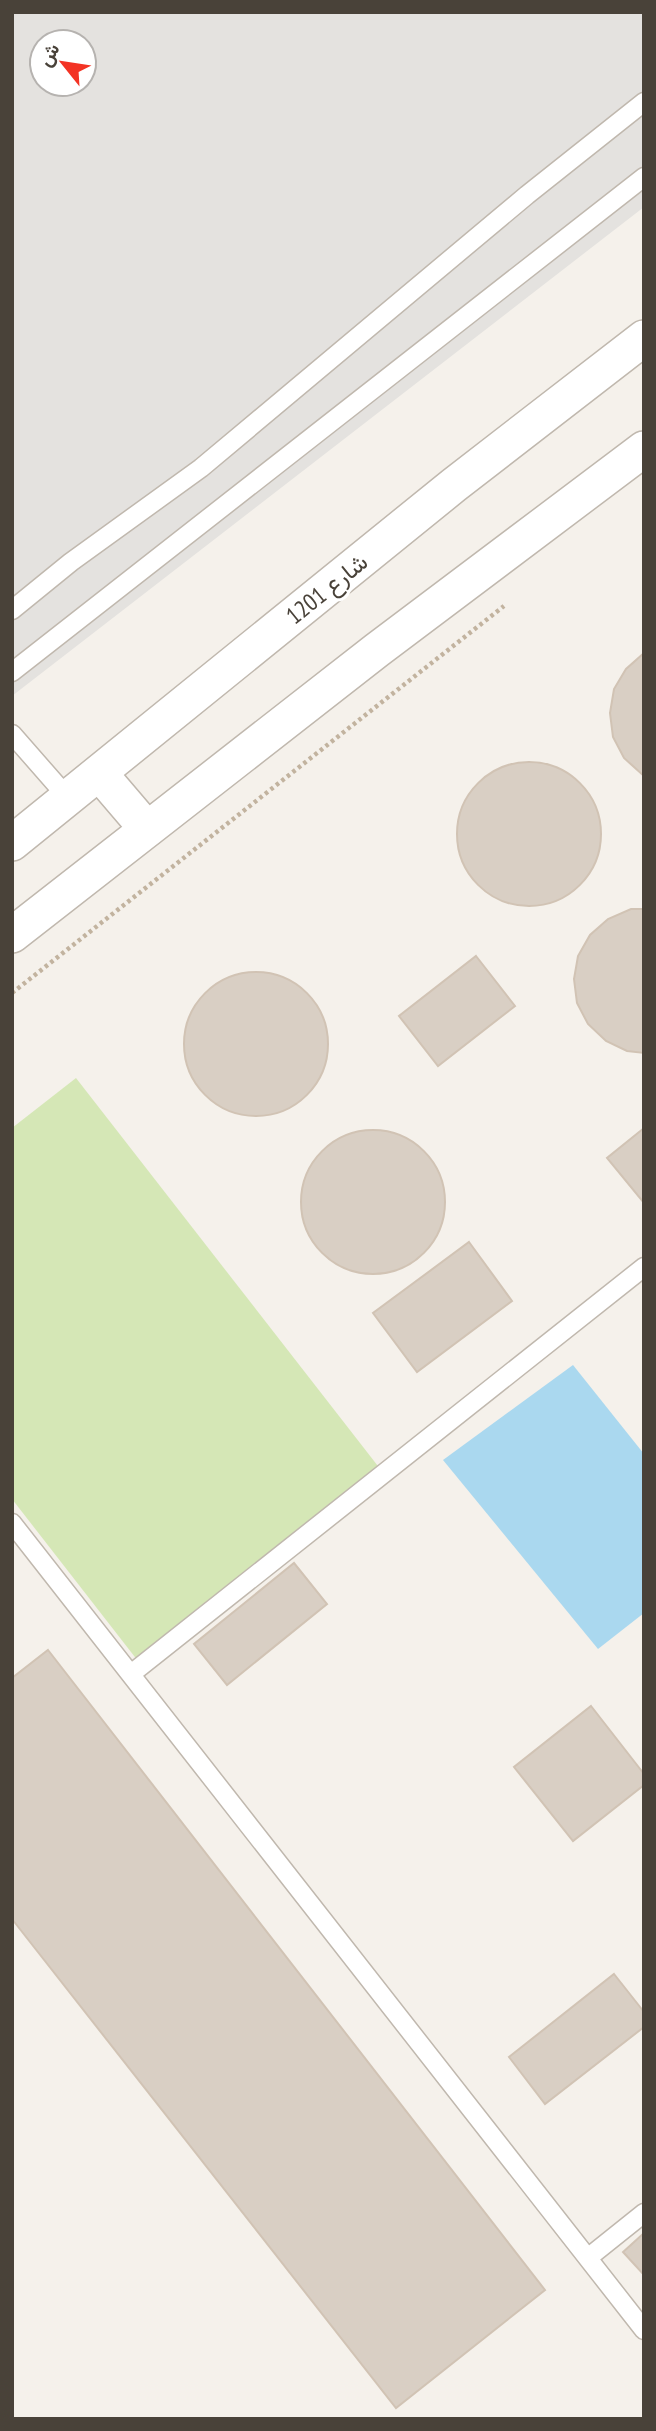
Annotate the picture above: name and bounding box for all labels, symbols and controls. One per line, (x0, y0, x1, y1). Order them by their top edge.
north arrow (28, 28, 98, 98)
text: ش (32, 38, 64, 70)
street label: شارع 1201 (279, 546, 375, 632)

